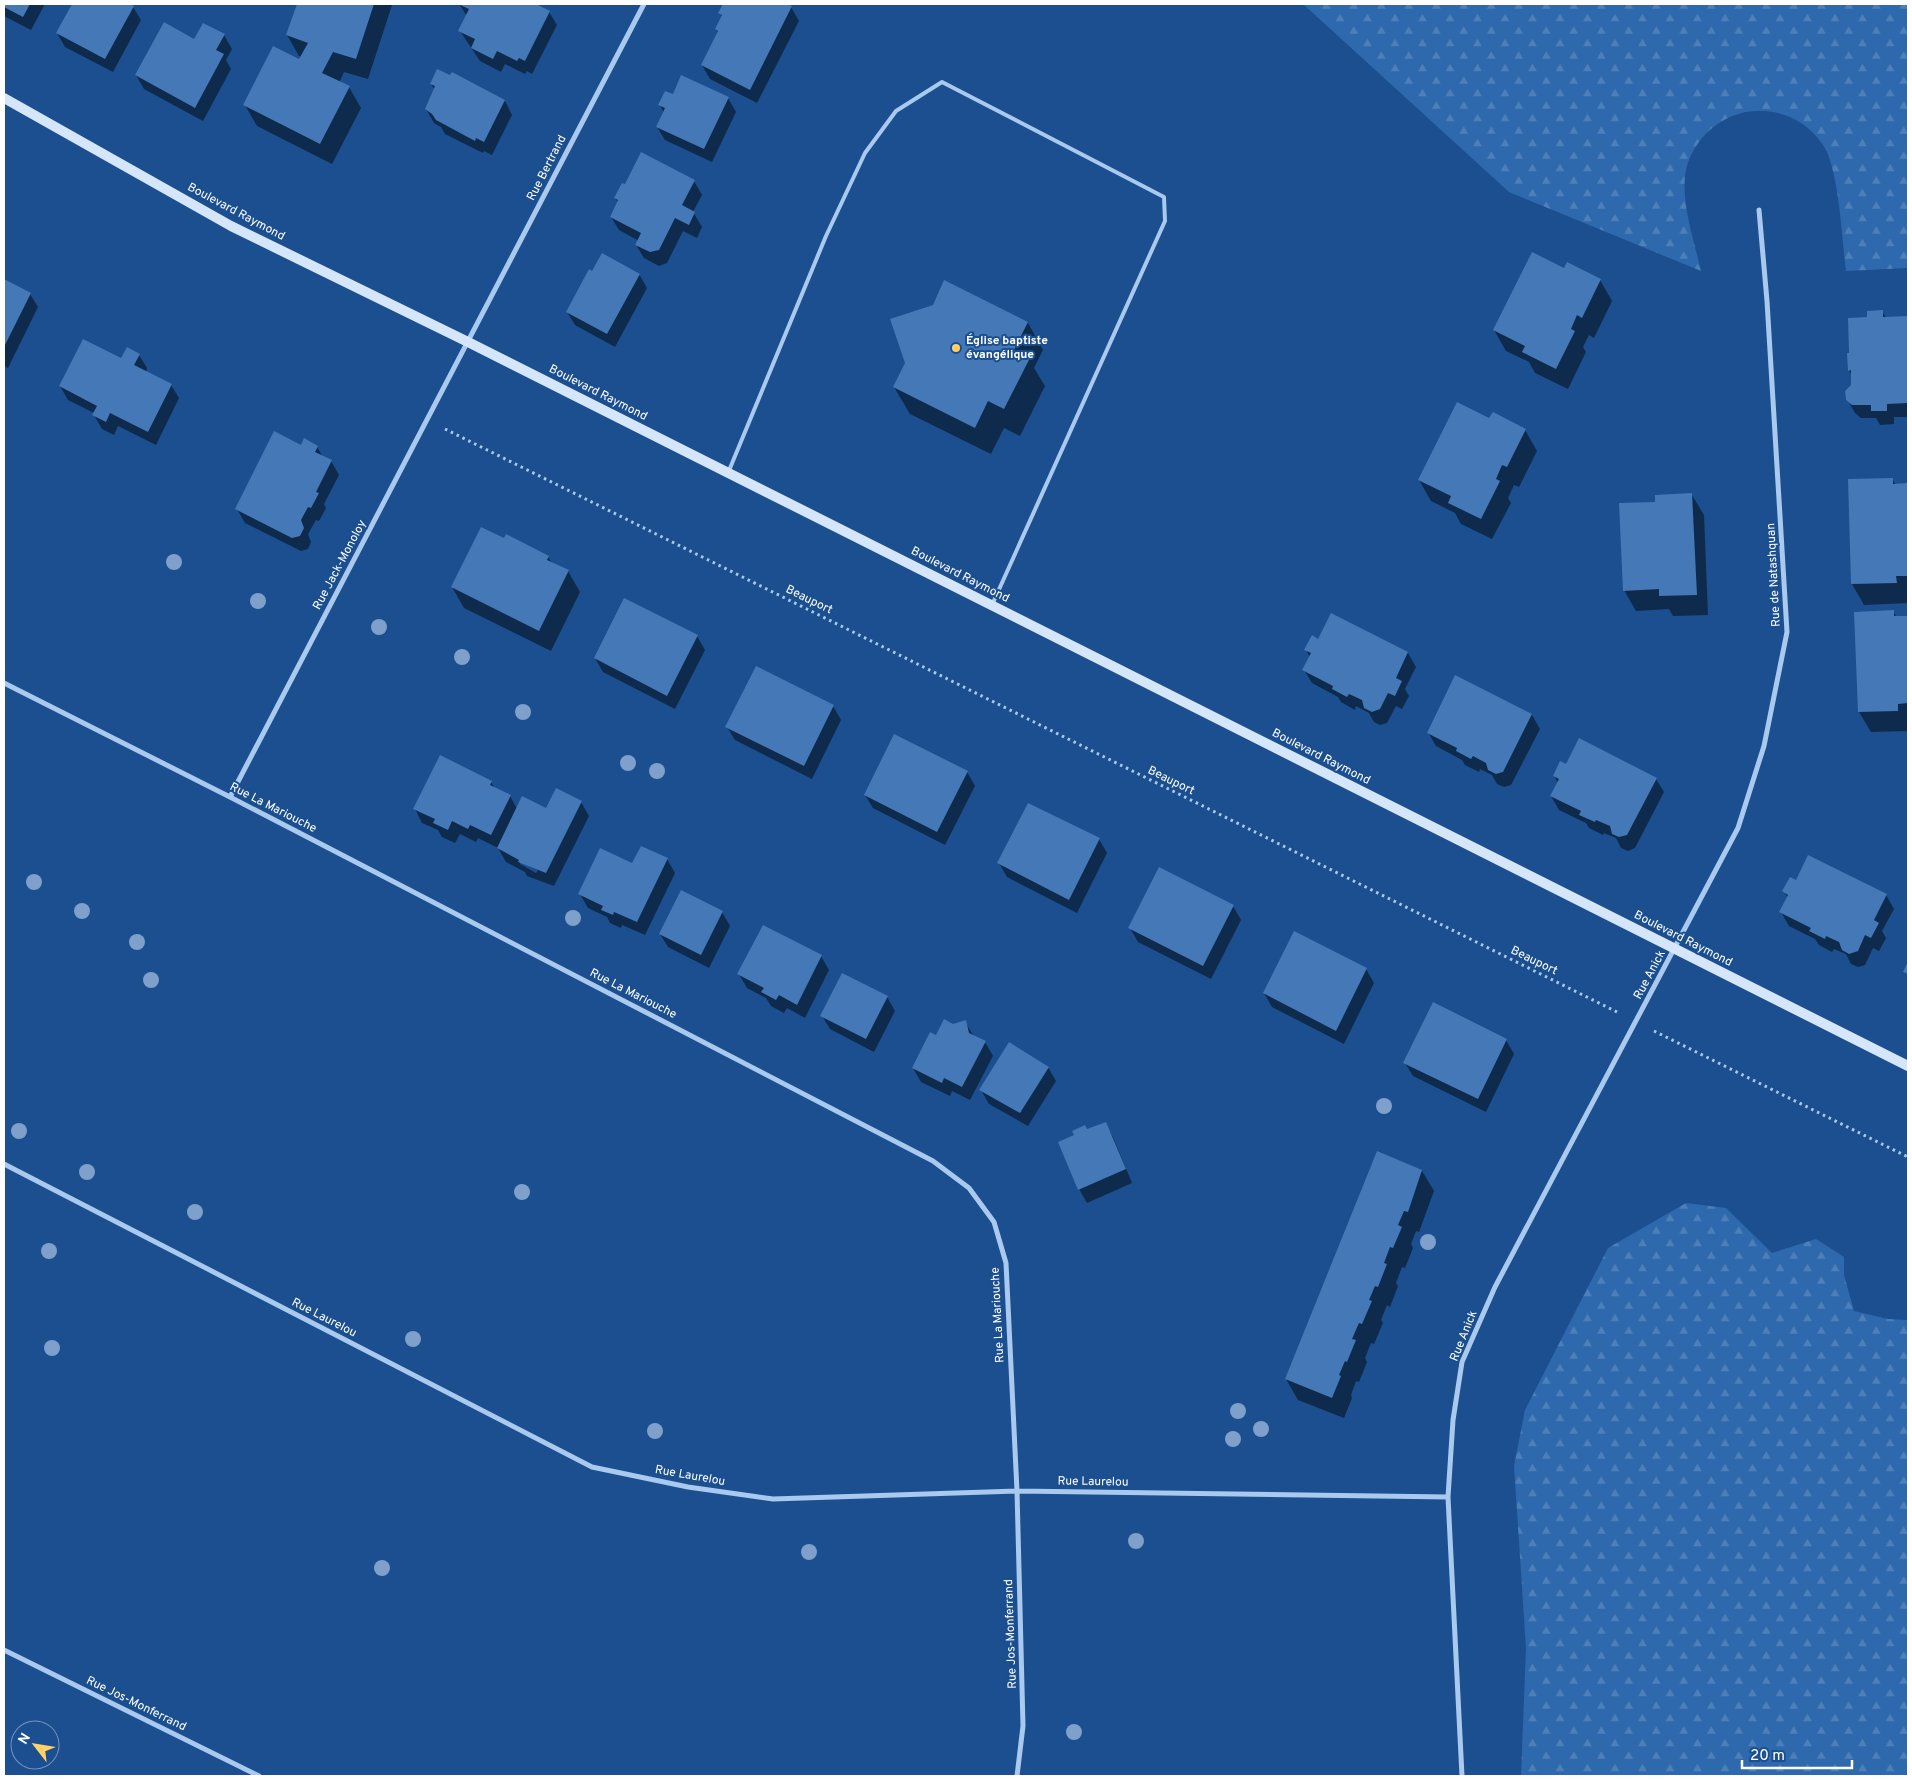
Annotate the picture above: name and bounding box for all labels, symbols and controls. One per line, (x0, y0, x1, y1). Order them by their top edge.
street label: Rue Bertrand (524, 132, 570, 204)
street label: Boulevard Raymond (184, 179, 288, 245)
place label: Église baptiste évangélique (966, 333, 1048, 363)
marker: Église baptiste évangélique (950, 342, 962, 354)
street label: Boulevard Raymond (546, 361, 650, 425)
street label: Rue Jack-Monoloy (310, 517, 370, 613)
street label: Rue de Natashquan (1763, 523, 1785, 627)
street label: Boulevard Raymond (908, 543, 1012, 607)
street label: Beauport (783, 582, 835, 618)
street label: Boulevard Raymond (1269, 725, 1373, 789)
street label: Beauport (1145, 763, 1197, 799)
street label: Rue La Mariouche (227, 779, 319, 837)
street label: Boulevard Raymond (1631, 907, 1735, 971)
street label: Beauport (1508, 943, 1560, 979)
street label: Rue Anick (1630, 948, 1670, 1002)
street label: Rue La Mariouche (587, 965, 679, 1023)
street label: Rue La Mariouche (988, 1267, 1008, 1363)
street label: Rue Laurelou (289, 1295, 359, 1341)
street label: Rue Anick (1447, 1308, 1481, 1364)
street label: Rue Laurelou (654, 1462, 726, 1490)
street label: Rue Laurelou (1057, 1473, 1129, 1491)
street label: Rue Jos-Monferrand (1001, 1579, 1021, 1689)
street label: Rue Jos-Monferrand (83, 1673, 189, 1735)
north arrow (10, 1720, 60, 1770)
text: N (15, 1730, 35, 1748)
scale bar (1742, 1738, 1852, 1770)
text: 20 m (1750, 1747, 1785, 1766)

